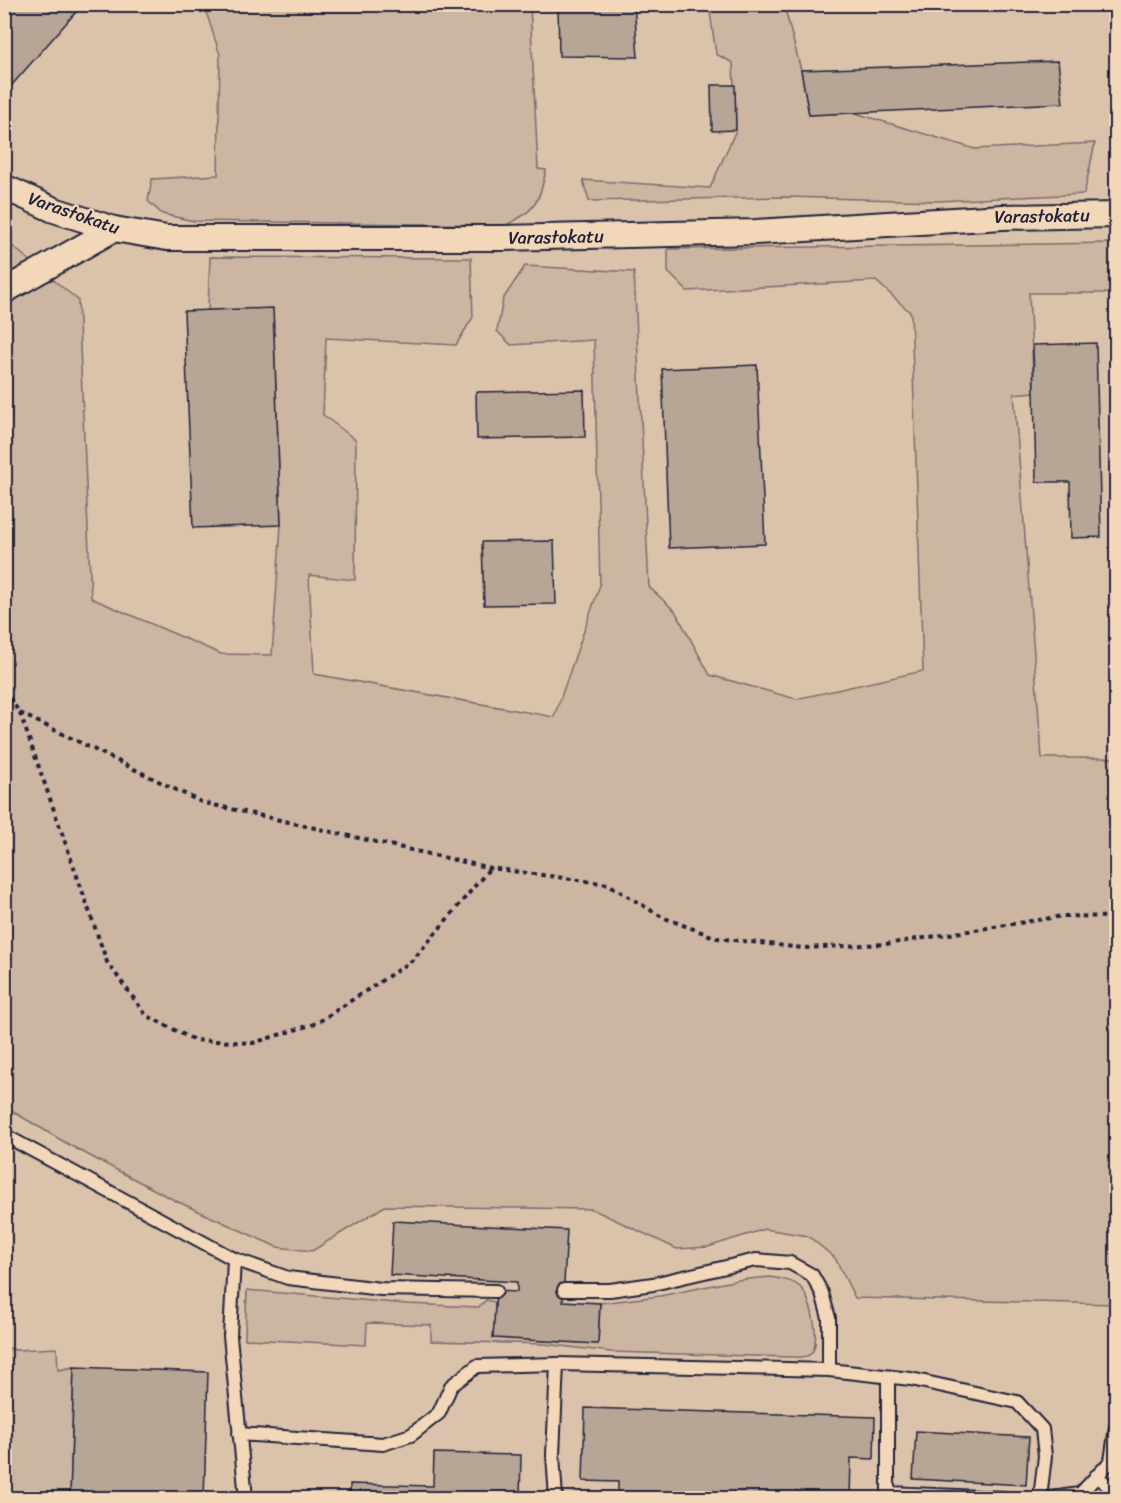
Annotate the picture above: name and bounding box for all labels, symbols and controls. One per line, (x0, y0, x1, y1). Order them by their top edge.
street label: Varastokatu (24, 182, 125, 244)
street label: Varastokatu (994, 199, 1090, 233)
street label: Varastokatu (508, 220, 604, 254)

